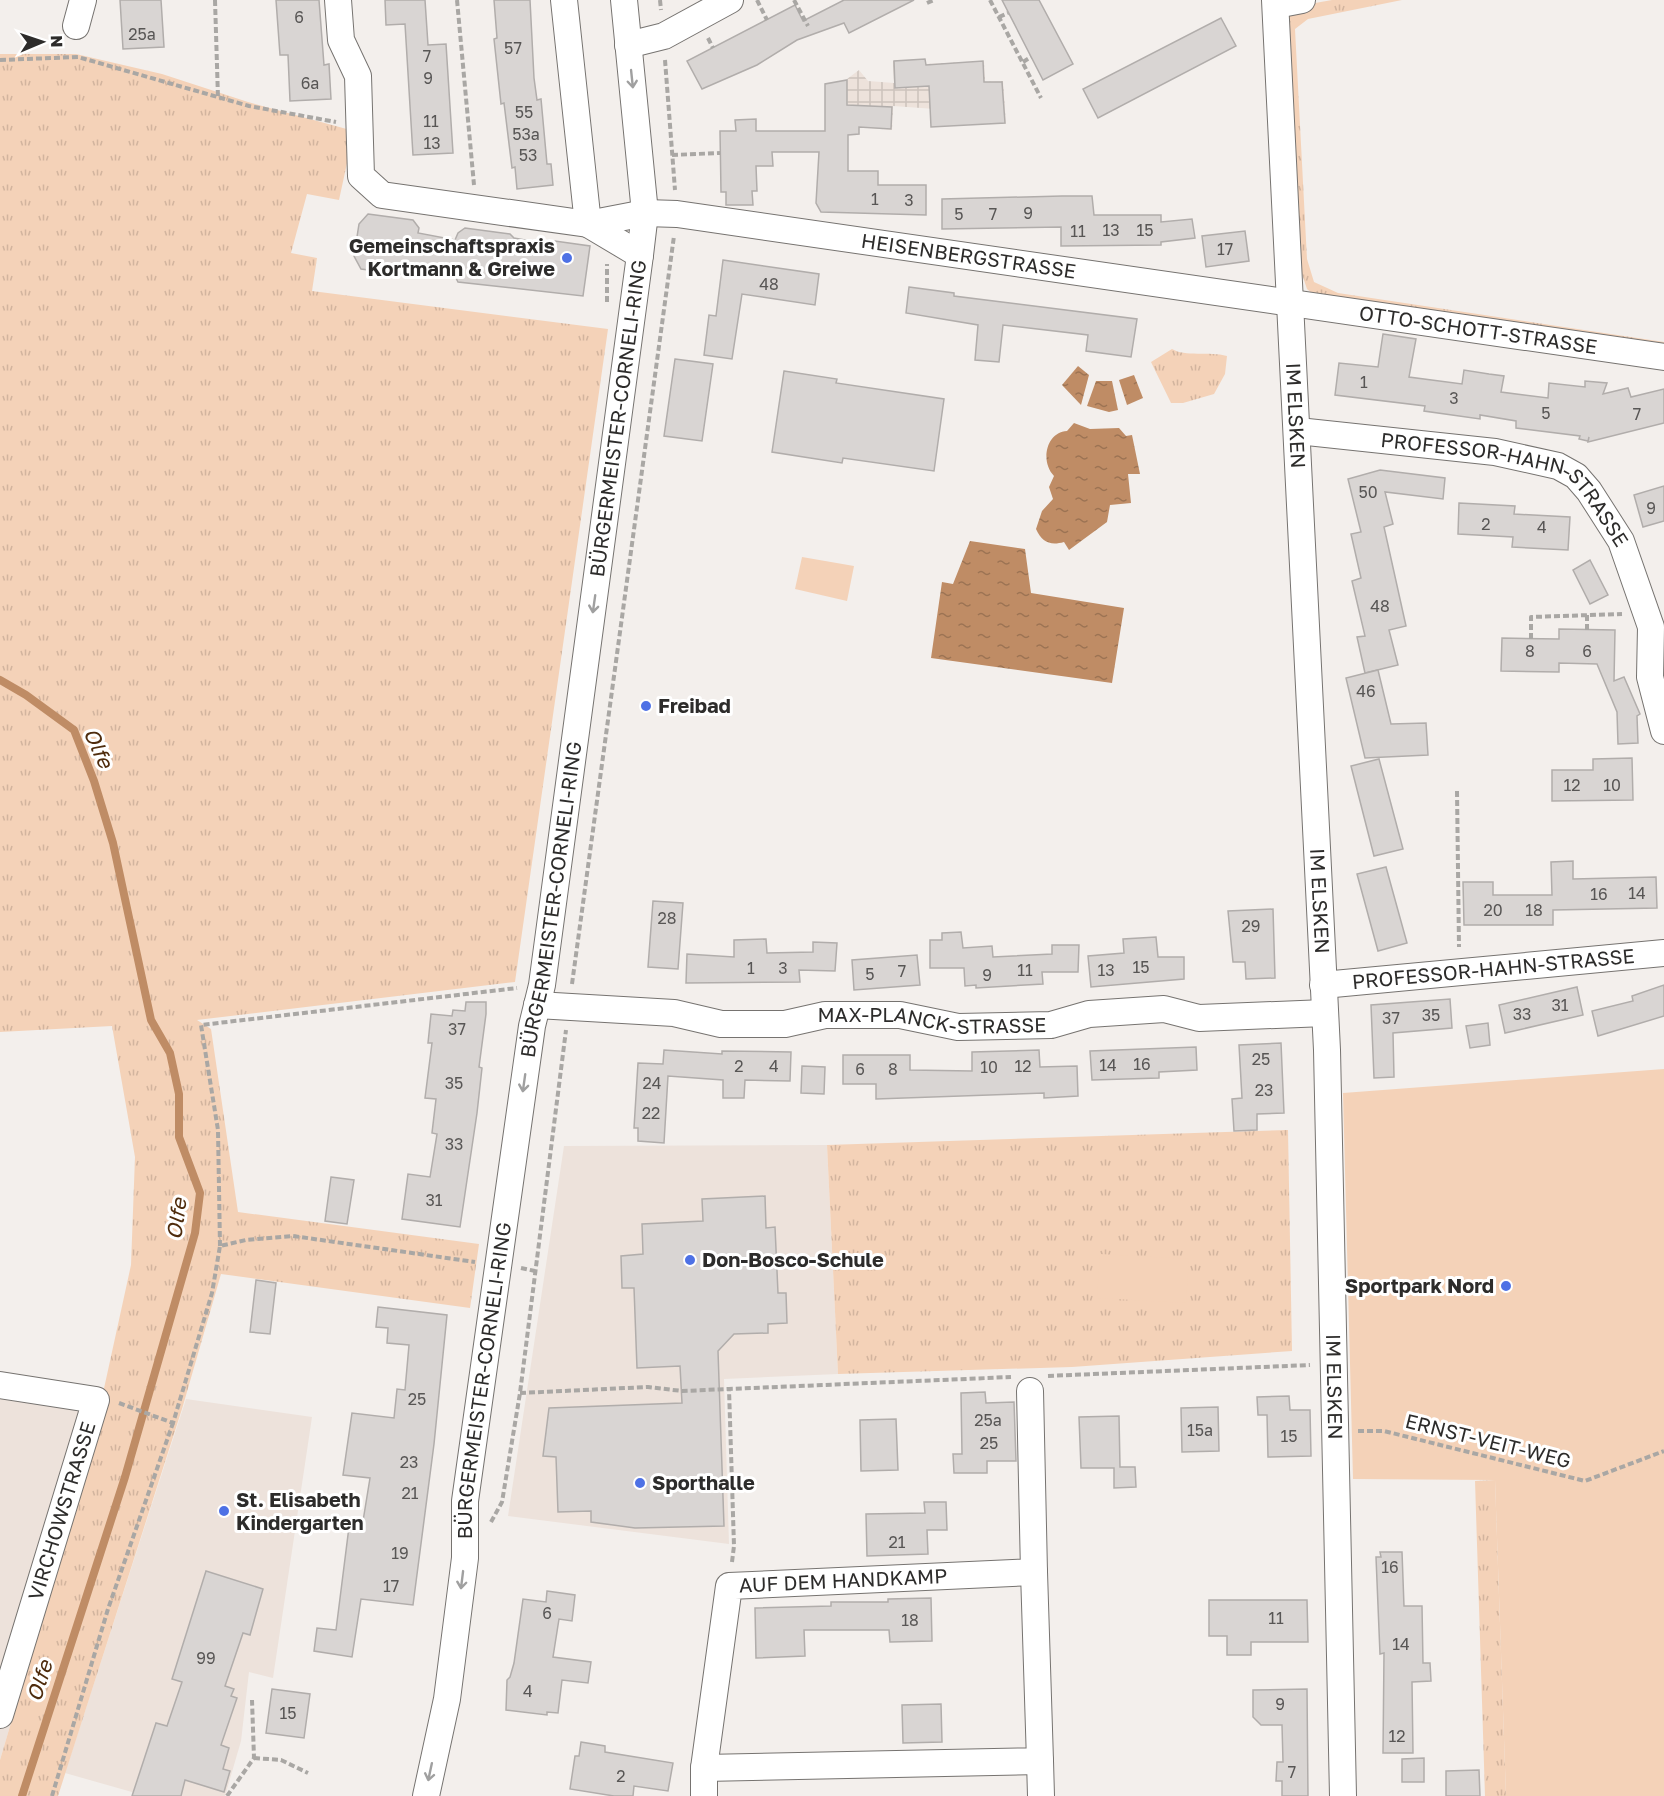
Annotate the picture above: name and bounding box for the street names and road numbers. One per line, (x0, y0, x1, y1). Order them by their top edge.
street label: HEISENBERGSTRASSE (860, 228, 1078, 283)
street label: BÜRGERMEISTER-CORNELI-RING (584, 258, 650, 578)
street label: OTTO-SCHOTT-STRASSE (1358, 300, 1599, 358)
street label: IM ELSKEN (1282, 362, 1311, 469)
street label: PROFESSOR-HAHN-STRASSE (1380, 427, 1634, 551)
street label: BÜRGERMEISTER-CORNELI-RING (515, 740, 586, 1059)
street label: IM ELSKEN (1306, 847, 1335, 954)
street label: PROFESSOR-HAHN-STRASSE (1351, 943, 1635, 993)
street label: MAX-PLANCK-STRASSE (817, 1001, 1047, 1038)
street label: BÜRGERMEISTER-CORNELI-RING (452, 1221, 515, 1539)
street label: IM ELSKEN (1322, 1334, 1348, 1440)
street label: ERNST-VEIT-WEG (1403, 1408, 1573, 1472)
street label: VIRCHOWSTRASSE (22, 1419, 100, 1603)
street label: AUF DEM HANDKAMP (738, 1563, 948, 1597)

